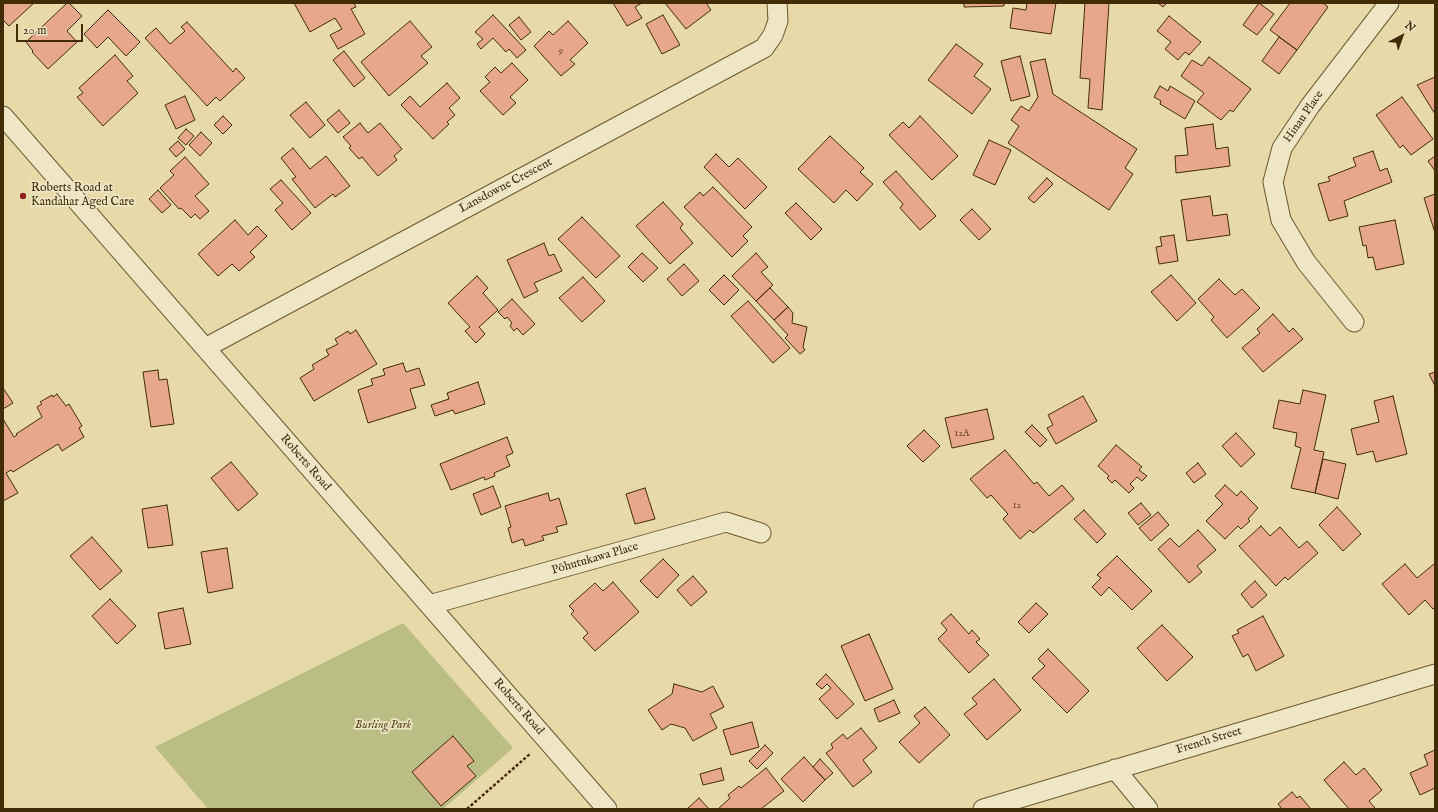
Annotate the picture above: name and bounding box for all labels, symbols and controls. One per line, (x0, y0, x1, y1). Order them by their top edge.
scale bar (18, 16, 85, 42)
north arrow (1382, 16, 1422, 56)
text: N (1402, 19, 1418, 35)
text: 20 m (23, 23, 46, 38)
house number: 9 (559, 46, 563, 58)
street label: Hinau Place (1281, 88, 1327, 146)
street label: Lansdowne Crescent (457, 155, 555, 217)
place label: Roberts Road at Kandahar Aged Care (31, 182, 134, 210)
marker: Roberts Road at Kandahar Aged Care (18, 191, 28, 201)
house number: 12A (954, 428, 970, 440)
street label: Roberts Road (277, 432, 333, 494)
house number: 12 (1013, 500, 1021, 512)
street label: Pōhutukawa Place (550, 540, 640, 578)
street label: Roberts Road (490, 676, 546, 738)
park label: Burling Park (355, 719, 411, 733)
street label: French Street (1175, 724, 1243, 758)

